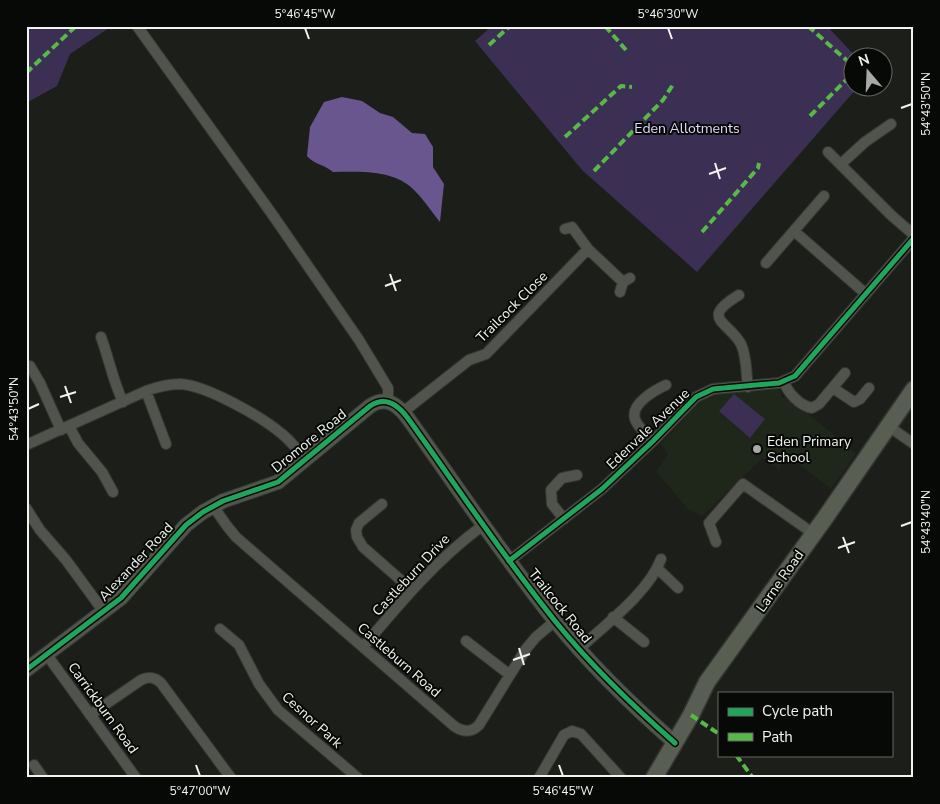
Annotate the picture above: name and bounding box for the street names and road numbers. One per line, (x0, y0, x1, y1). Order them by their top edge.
street label: Trailcock Close (472, 267, 552, 347)
street label: Edenvale Avenue (602, 384, 694, 474)
street label: Dromore Road (268, 405, 350, 477)
street label: Alexander Road (95, 519, 177, 605)
street label: Castleburn Drive (368, 530, 454, 620)
street label: Larne Road (752, 546, 808, 616)
street label: Trailcock Road (524, 565, 596, 647)
street label: Castleburn Road (353, 618, 445, 702)
street label: Carrickburn Road (63, 659, 143, 757)
street label: Cesnor Park (278, 688, 347, 753)

